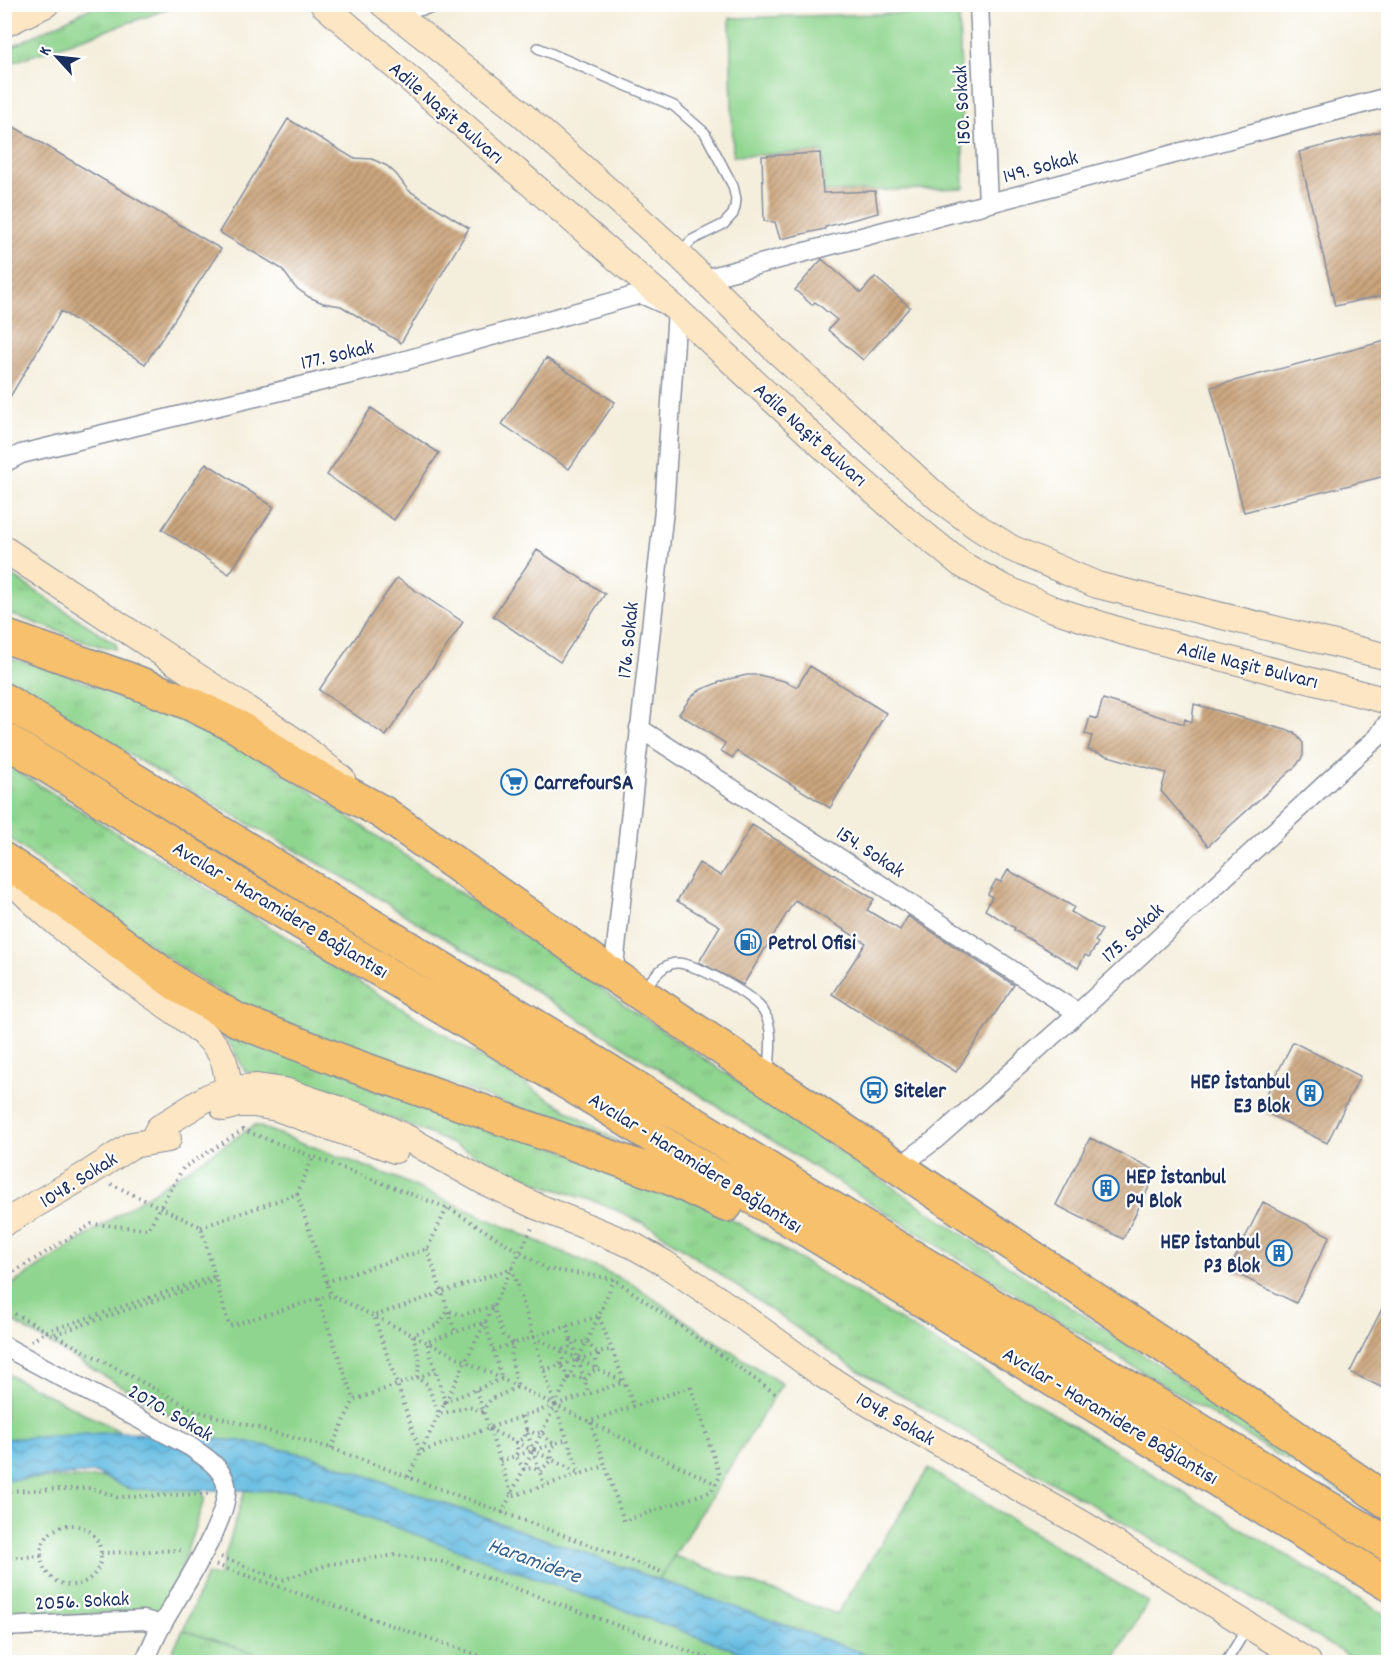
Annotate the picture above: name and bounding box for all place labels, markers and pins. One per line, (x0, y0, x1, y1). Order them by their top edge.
supermarket icon: CarrefourSA (499, 767, 529, 797)
place label: CarrefourSA (534, 770, 633, 800)
fuel station icon: Petrol Ofisi (733, 927, 763, 957)
place label: Petrol Ofisi (768, 930, 856, 960)
place label: HEP İstanbul E3 Blok (1190, 1069, 1291, 1123)
bus stop icon: Siteler (859, 1075, 889, 1105)
place label: Siteler (894, 1078, 947, 1108)
building icon: HEP İstanbul E3 Blok (1295, 1078, 1325, 1108)
place label: HEP İstanbul P4 Blok (1126, 1164, 1227, 1218)
building icon: HEP İstanbul P4 Blok (1091, 1173, 1121, 1203)
place label: HEP İstanbul P3 Blok (1160, 1229, 1261, 1283)
building icon: HEP İstanbul P3 Blok (1264, 1238, 1294, 1268)

